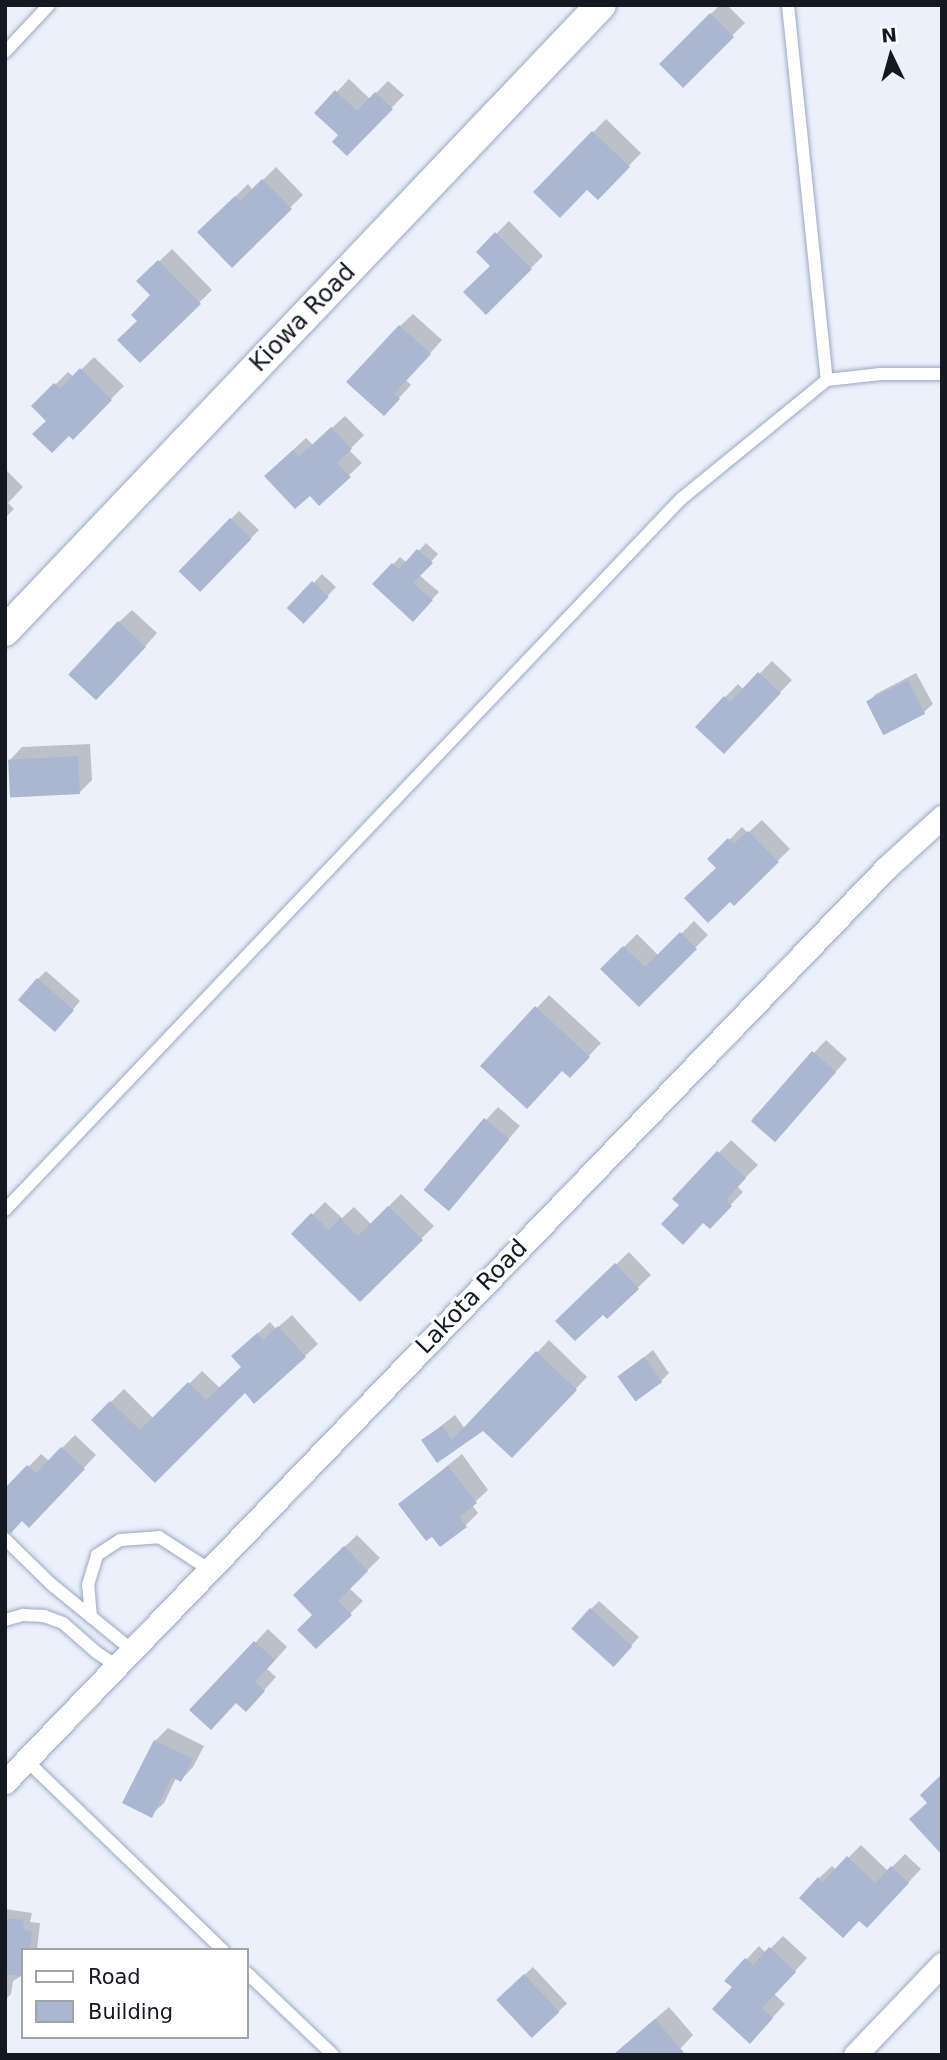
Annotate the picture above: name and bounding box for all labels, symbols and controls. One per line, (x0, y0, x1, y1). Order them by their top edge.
north arrow (856, 21, 926, 91)
text: N (880, 23, 898, 47)
street label: Kiowa Road (244, 258, 362, 378)
street label: Lakota Road (410, 1234, 534, 1360)
legend (21, 1948, 248, 2039)
text: Road (88, 1965, 141, 1989)
text: Building (88, 2000, 173, 2024)

